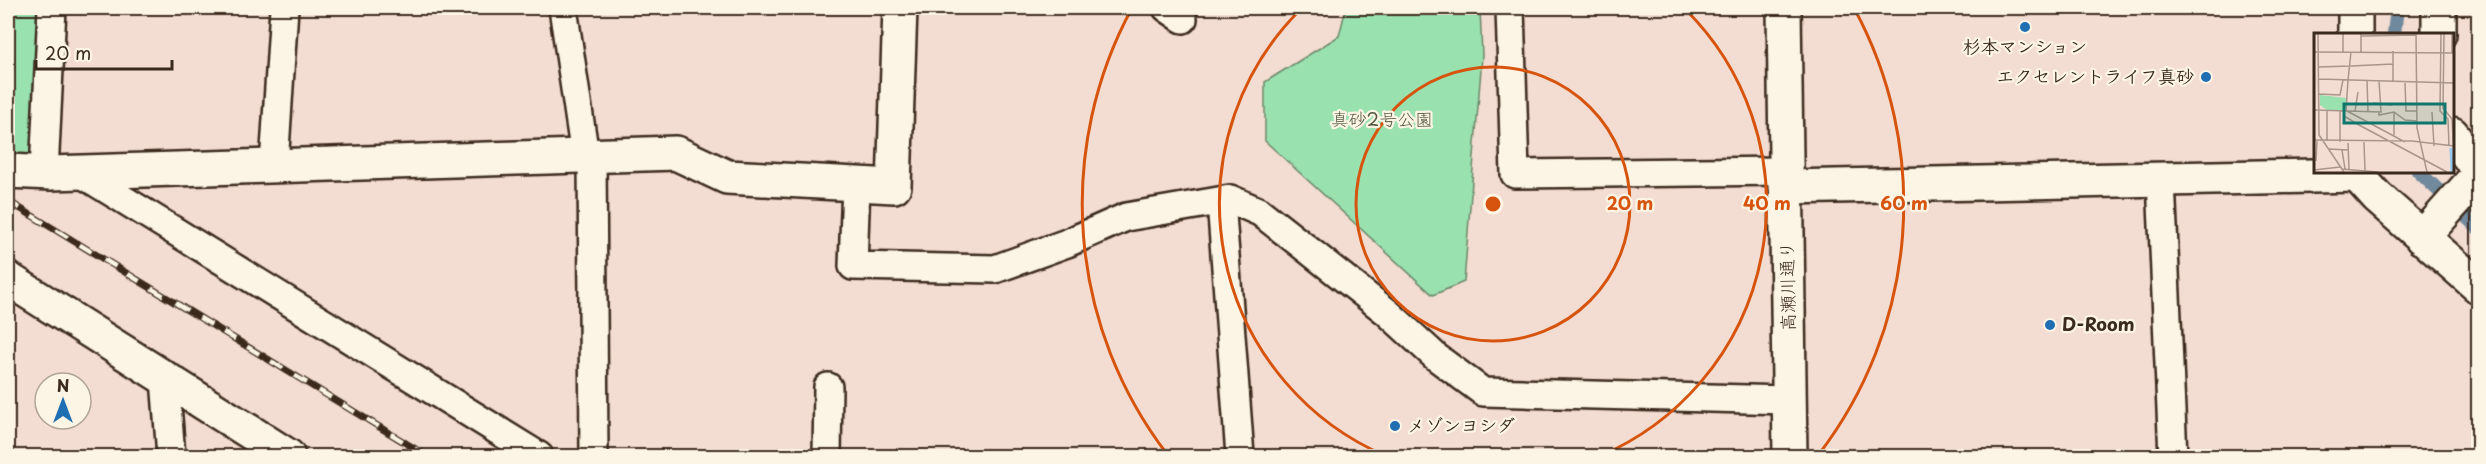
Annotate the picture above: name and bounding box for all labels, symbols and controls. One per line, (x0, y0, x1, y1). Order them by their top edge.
marker: 杉本マンション (2018, 20, 2032, 34)
place label: 杉本マンション (1963, 32, 2087, 59)
scale bar (36, 33, 172, 71)
inset map (2314, 33, 2453, 172)
text: 20 m (45, 39, 91, 66)
place label: エクセレントライフ真砂 (1996, 62, 2194, 89)
marker: エクセレントライフ真砂 (2199, 70, 2213, 84)
park label: 真砂2号公園 (1331, 105, 1433, 132)
text: 20 m (1607, 189, 1653, 216)
text: 40 m (1743, 189, 1791, 216)
text: 60 m (1880, 189, 1928, 216)
centre of rings (1483, 194, 1503, 214)
street label: 高瀬川通り (1772, 241, 1801, 331)
place label: D-Room (2062, 310, 2135, 337)
marker: D-Room (2043, 318, 2057, 332)
north arrow (33, 371, 93, 431)
text: N (57, 373, 69, 397)
place label: メゾンヨシダ (1407, 411, 1515, 438)
marker: メゾンヨシダ (1388, 419, 1402, 433)

